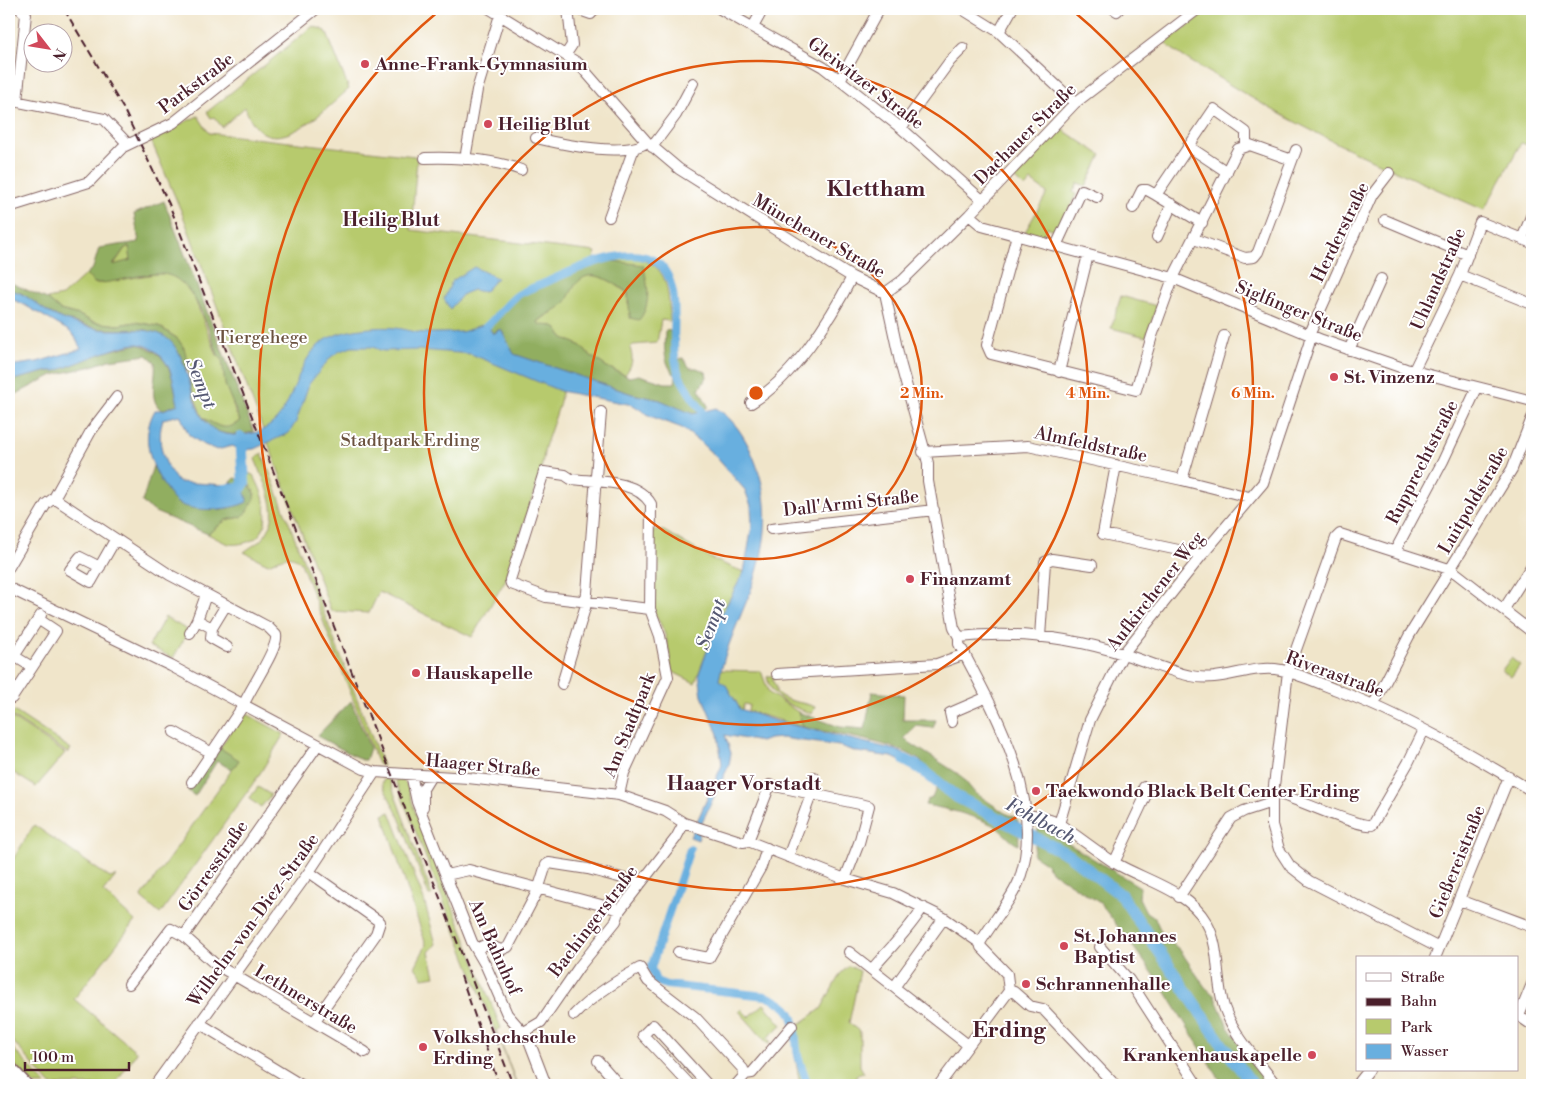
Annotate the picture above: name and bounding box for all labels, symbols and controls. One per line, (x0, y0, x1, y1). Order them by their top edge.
north arrow (22, 22, 72, 72)
street label: Gleiwitzer Straße (803, 32, 929, 135)
text: N (48, 45, 69, 64)
street label: Parkstraße (154, 48, 239, 119)
place label: Anne-Frank-Gymnasium (374, 53, 588, 76)
marker: Anne-Frank-Gymnasium (359, 58, 371, 70)
street label: Dachauer Straße (969, 78, 1081, 190)
place label: Heilig Blut (498, 113, 590, 136)
marker: Heilig Blut (482, 118, 494, 130)
district label: Klettham (827, 176, 925, 203)
street label: Herderstraße (1306, 178, 1375, 286)
street label: Münchener Straße (748, 189, 889, 284)
district label: Heilig Blut (343, 208, 440, 232)
street label: Uhlandstraße (1406, 224, 1471, 334)
street label: Siglfinger Straße (1232, 276, 1366, 347)
park label: Tiergehege (216, 326, 308, 349)
water label: Sempt (180, 355, 222, 413)
place label: St. Vinzenz (1344, 366, 1435, 389)
marker: St. Vinzenz (1328, 371, 1340, 383)
centre of rings (747, 384, 765, 402)
text: 2 Min. (900, 384, 944, 403)
text: 4 Min. (1066, 384, 1110, 403)
text: 6 Min. (1231, 384, 1275, 403)
street label: Rupprechtstraße (1381, 396, 1464, 528)
street label: Almfeldstraße (1031, 421, 1149, 468)
park label: Stadtpark Erding (340, 429, 480, 452)
street label: Luitpoldstraße (1433, 442, 1514, 558)
street label: Dall'Armi Straße (782, 485, 920, 522)
street label: Aufkirchener Weg (1101, 526, 1210, 657)
place label: Finanzamt (920, 568, 1011, 591)
marker: Finanzamt (904, 573, 916, 585)
water label: Sempt (691, 595, 731, 653)
street label: Riverastraße (1282, 646, 1387, 703)
place label: Hauskapelle (426, 662, 533, 685)
marker: Hauskapelle (410, 667, 422, 679)
street label: Am Stadtpark (598, 668, 662, 782)
street label: Haager Straße (425, 749, 541, 782)
district label: Haager Vorstadt (667, 772, 822, 797)
place label: Taekwondo Black Belt Center Erding (1046, 780, 1360, 803)
marker: Taekwondo Black Belt Center Erding (1030, 785, 1042, 797)
water label: Fehlbach (1001, 792, 1080, 850)
street label: Gießereistraße (1424, 802, 1491, 922)
street label: Görresstraße (173, 816, 253, 917)
street label: Wilhelm-von-Diez-Straße (182, 829, 324, 1013)
street label: Bachingerstraße (543, 861, 643, 983)
street label: Am Bahnhof (463, 895, 526, 1000)
place label: St. Johannes Baptist (1074, 925, 1177, 969)
marker: St. Johannes Baptist (1058, 940, 1070, 952)
legend (1356, 956, 1518, 1072)
street label: Lethnerstraße (250, 960, 362, 1039)
text: Straße (1401, 968, 1445, 987)
place label: Schrannenhalle (1036, 973, 1171, 996)
marker: Schrannenhalle (1020, 978, 1032, 990)
text: Bahn (1400, 992, 1437, 1011)
district label: Erding (972, 1017, 1046, 1044)
text: Park (1401, 1018, 1433, 1037)
place label: Volkshochschule Erding (432, 1026, 577, 1070)
scale bar (25, 1039, 129, 1071)
marker: Volkshochschule Erding (417, 1041, 429, 1053)
text: Wasser (1400, 1042, 1449, 1061)
place label: Krankenhauskapelle (1123, 1044, 1302, 1067)
text: 100 m (32, 1048, 74, 1067)
marker: Krankenhauskapelle (1306, 1049, 1318, 1061)

